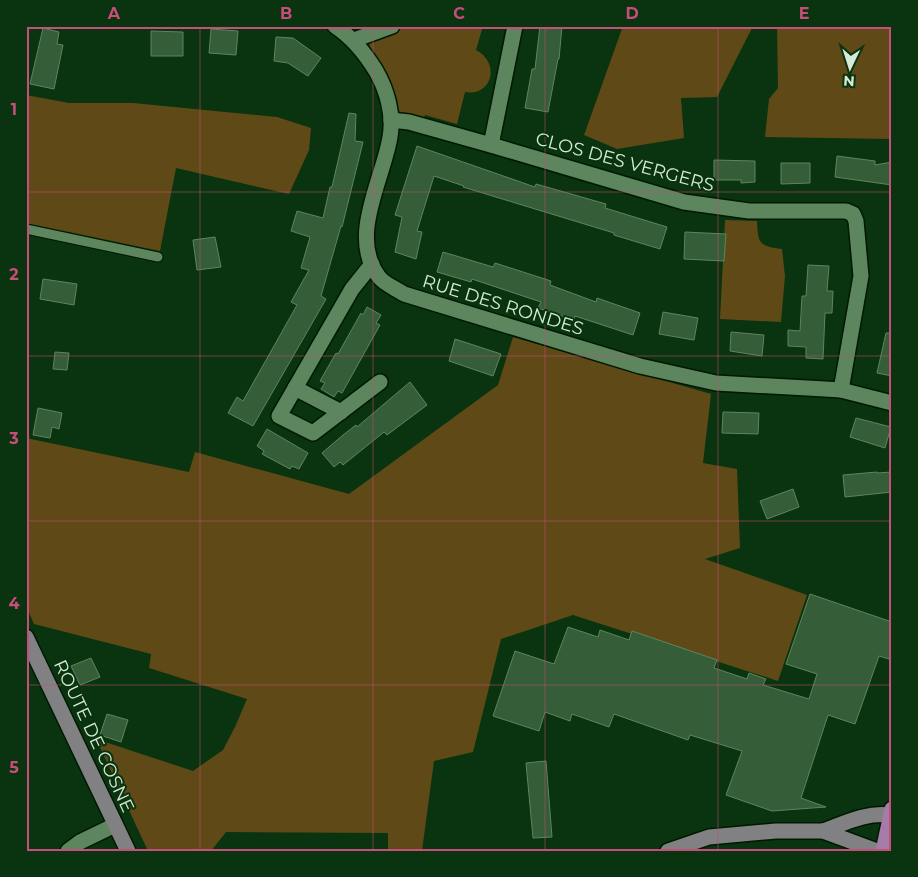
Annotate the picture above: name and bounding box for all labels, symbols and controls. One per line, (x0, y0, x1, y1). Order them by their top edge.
text: A (107, 4, 121, 23)
text: B (280, 4, 292, 23)
text: C (453, 4, 465, 23)
text: D (625, 4, 639, 23)
text: E (799, 4, 809, 23)
north arrow (826, 42, 876, 92)
text: N (843, 72, 855, 90)
text: 1 (11, 100, 17, 119)
street label: CLOS DES VERGERS (533, 128, 717, 196)
text: 2 (9, 265, 19, 284)
street label: RUE DES RONDES (420, 270, 586, 340)
text: 3 (8, 429, 19, 448)
text: 4 (8, 594, 20, 613)
street label: ROUTE DE COSNE (49, 656, 139, 816)
text: 5 (9, 758, 19, 777)

